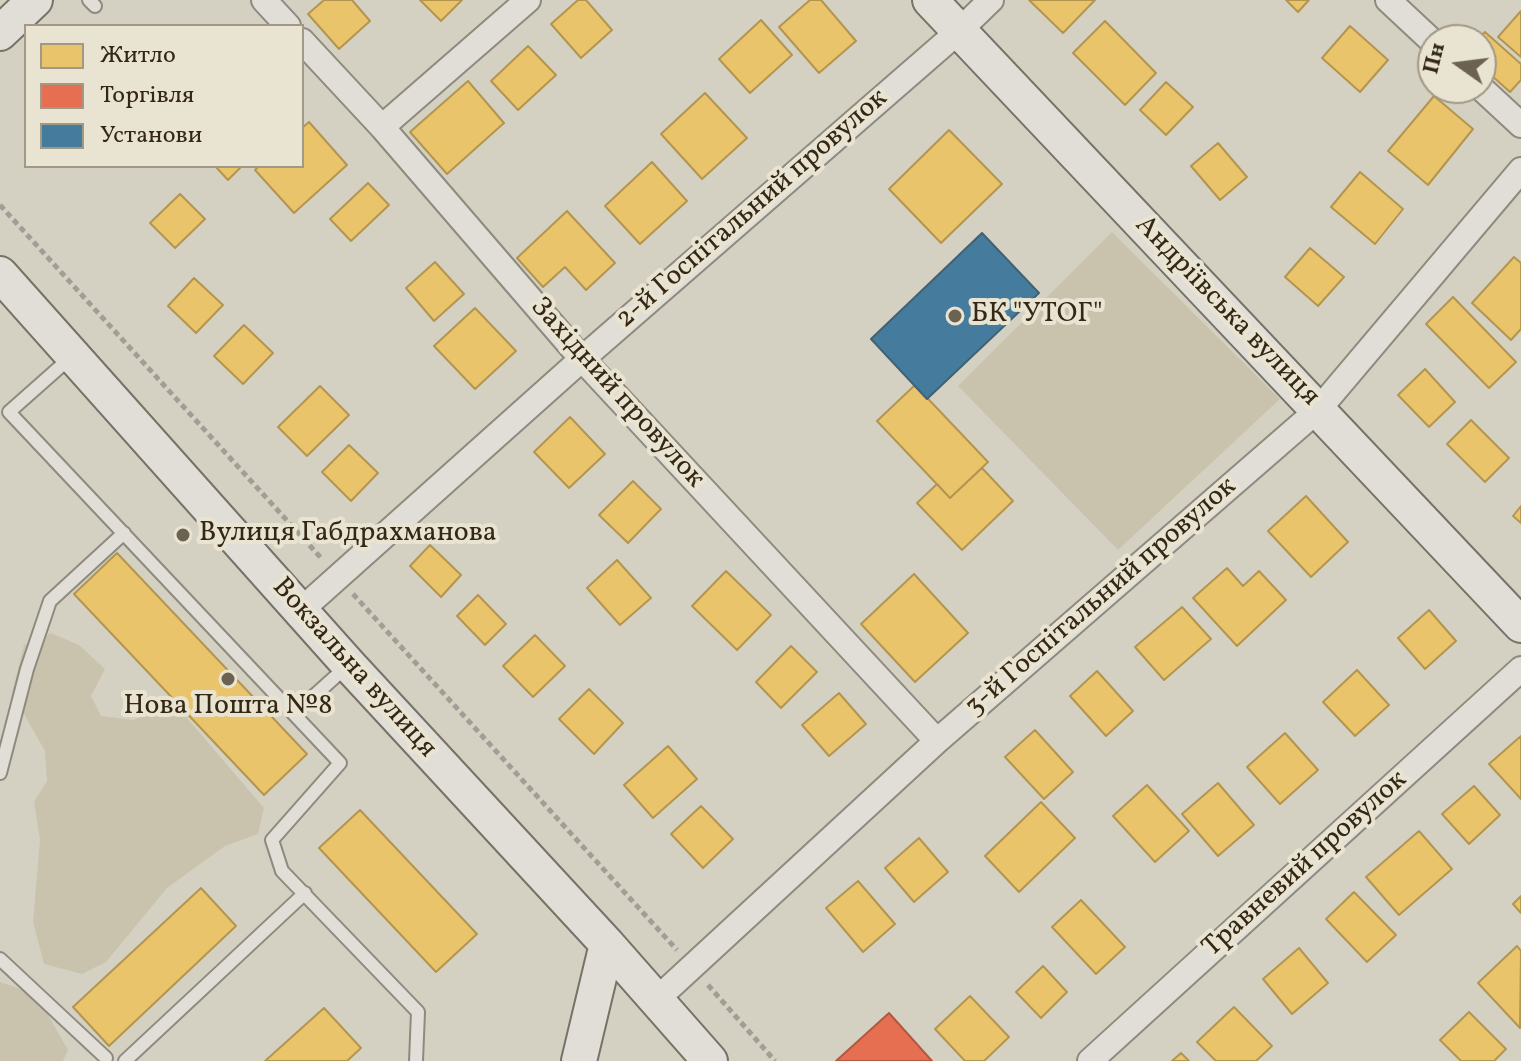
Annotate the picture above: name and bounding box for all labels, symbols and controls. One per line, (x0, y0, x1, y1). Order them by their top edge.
legend (24, 24, 304, 168)
north arrow (1417, 24, 1497, 104)
text: Житло (100, 39, 176, 73)
text: Пн (1416, 40, 1454, 77)
text: Торгівля (100, 79, 194, 113)
street label: 2-й Госпітальний провулок (610, 83, 896, 337)
text: Установи (100, 119, 202, 153)
street label: Андріївська вулиця (1126, 210, 1326, 414)
street label: Західний провулок (522, 292, 710, 496)
place label: БК "УТОГ" (971, 299, 1103, 333)
marker: БК "УТОГ" (946, 307, 964, 325)
street label: 3-й Госпітальний провулок (960, 471, 1244, 725)
place label: Вулиця Габдрахманова (199, 518, 497, 552)
marker: Вулиця Габдрахманова (174, 526, 192, 544)
street label: Вокзальна вулиця (263, 572, 443, 766)
marker: Нова Пошта №8 (219, 670, 237, 688)
place label: Нова Пошта №8 (124, 691, 332, 725)
street label: Травневий провулок (1197, 764, 1415, 966)

